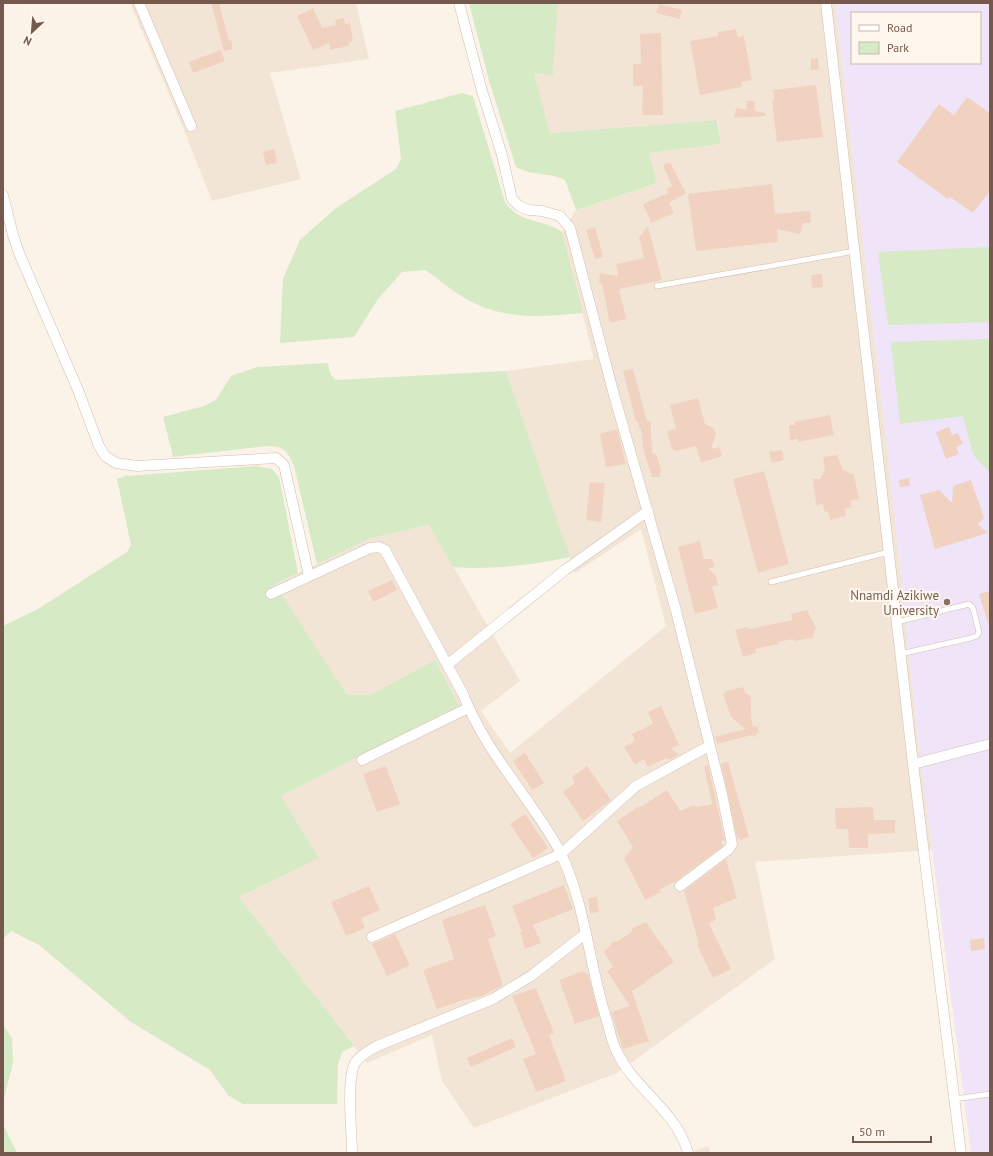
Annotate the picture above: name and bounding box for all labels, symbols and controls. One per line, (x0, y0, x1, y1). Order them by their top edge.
north arrow (12, 12, 52, 52)
legend (851, 12, 981, 64)
text: Road (887, 20, 912, 35)
text: N (21, 33, 34, 49)
text: Park (887, 40, 909, 55)
place label: Nnamdi Azikiwe University (850, 587, 939, 619)
marker: Nnamdi Azikiwe University (942, 597, 952, 607)
scale bar (853, 1118, 931, 1144)
text: 50 m (859, 1124, 885, 1139)

